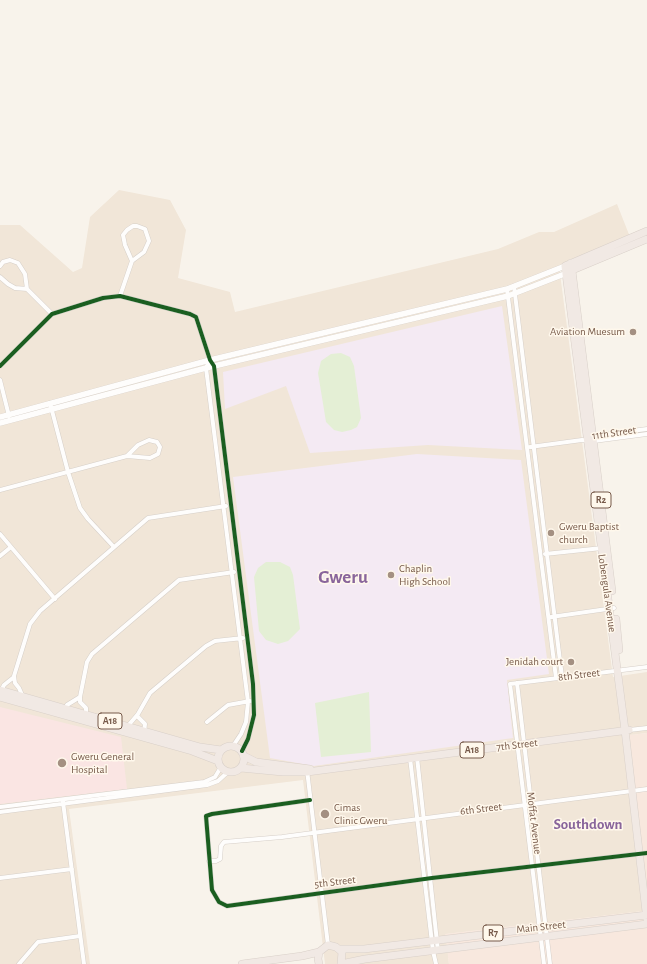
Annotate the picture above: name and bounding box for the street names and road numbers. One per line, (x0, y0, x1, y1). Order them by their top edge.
street label: 11th Street (591, 423, 637, 443)
road number: R2 (591, 492, 611, 508)
street label: Lobengula Avenue (595, 553, 619, 633)
street label: 8th Street (557, 666, 601, 684)
road number: A18 (98, 713, 122, 729)
street label: 7th Street (496, 736, 538, 754)
road number: A18 (460, 742, 484, 758)
street label: Moffat Avenue (524, 791, 544, 855)
street label: 6th Street (459, 800, 503, 818)
street label: 5th Street (314, 873, 356, 891)
street label: Main Street (516, 918, 566, 936)
road number: R7 (483, 925, 503, 941)

